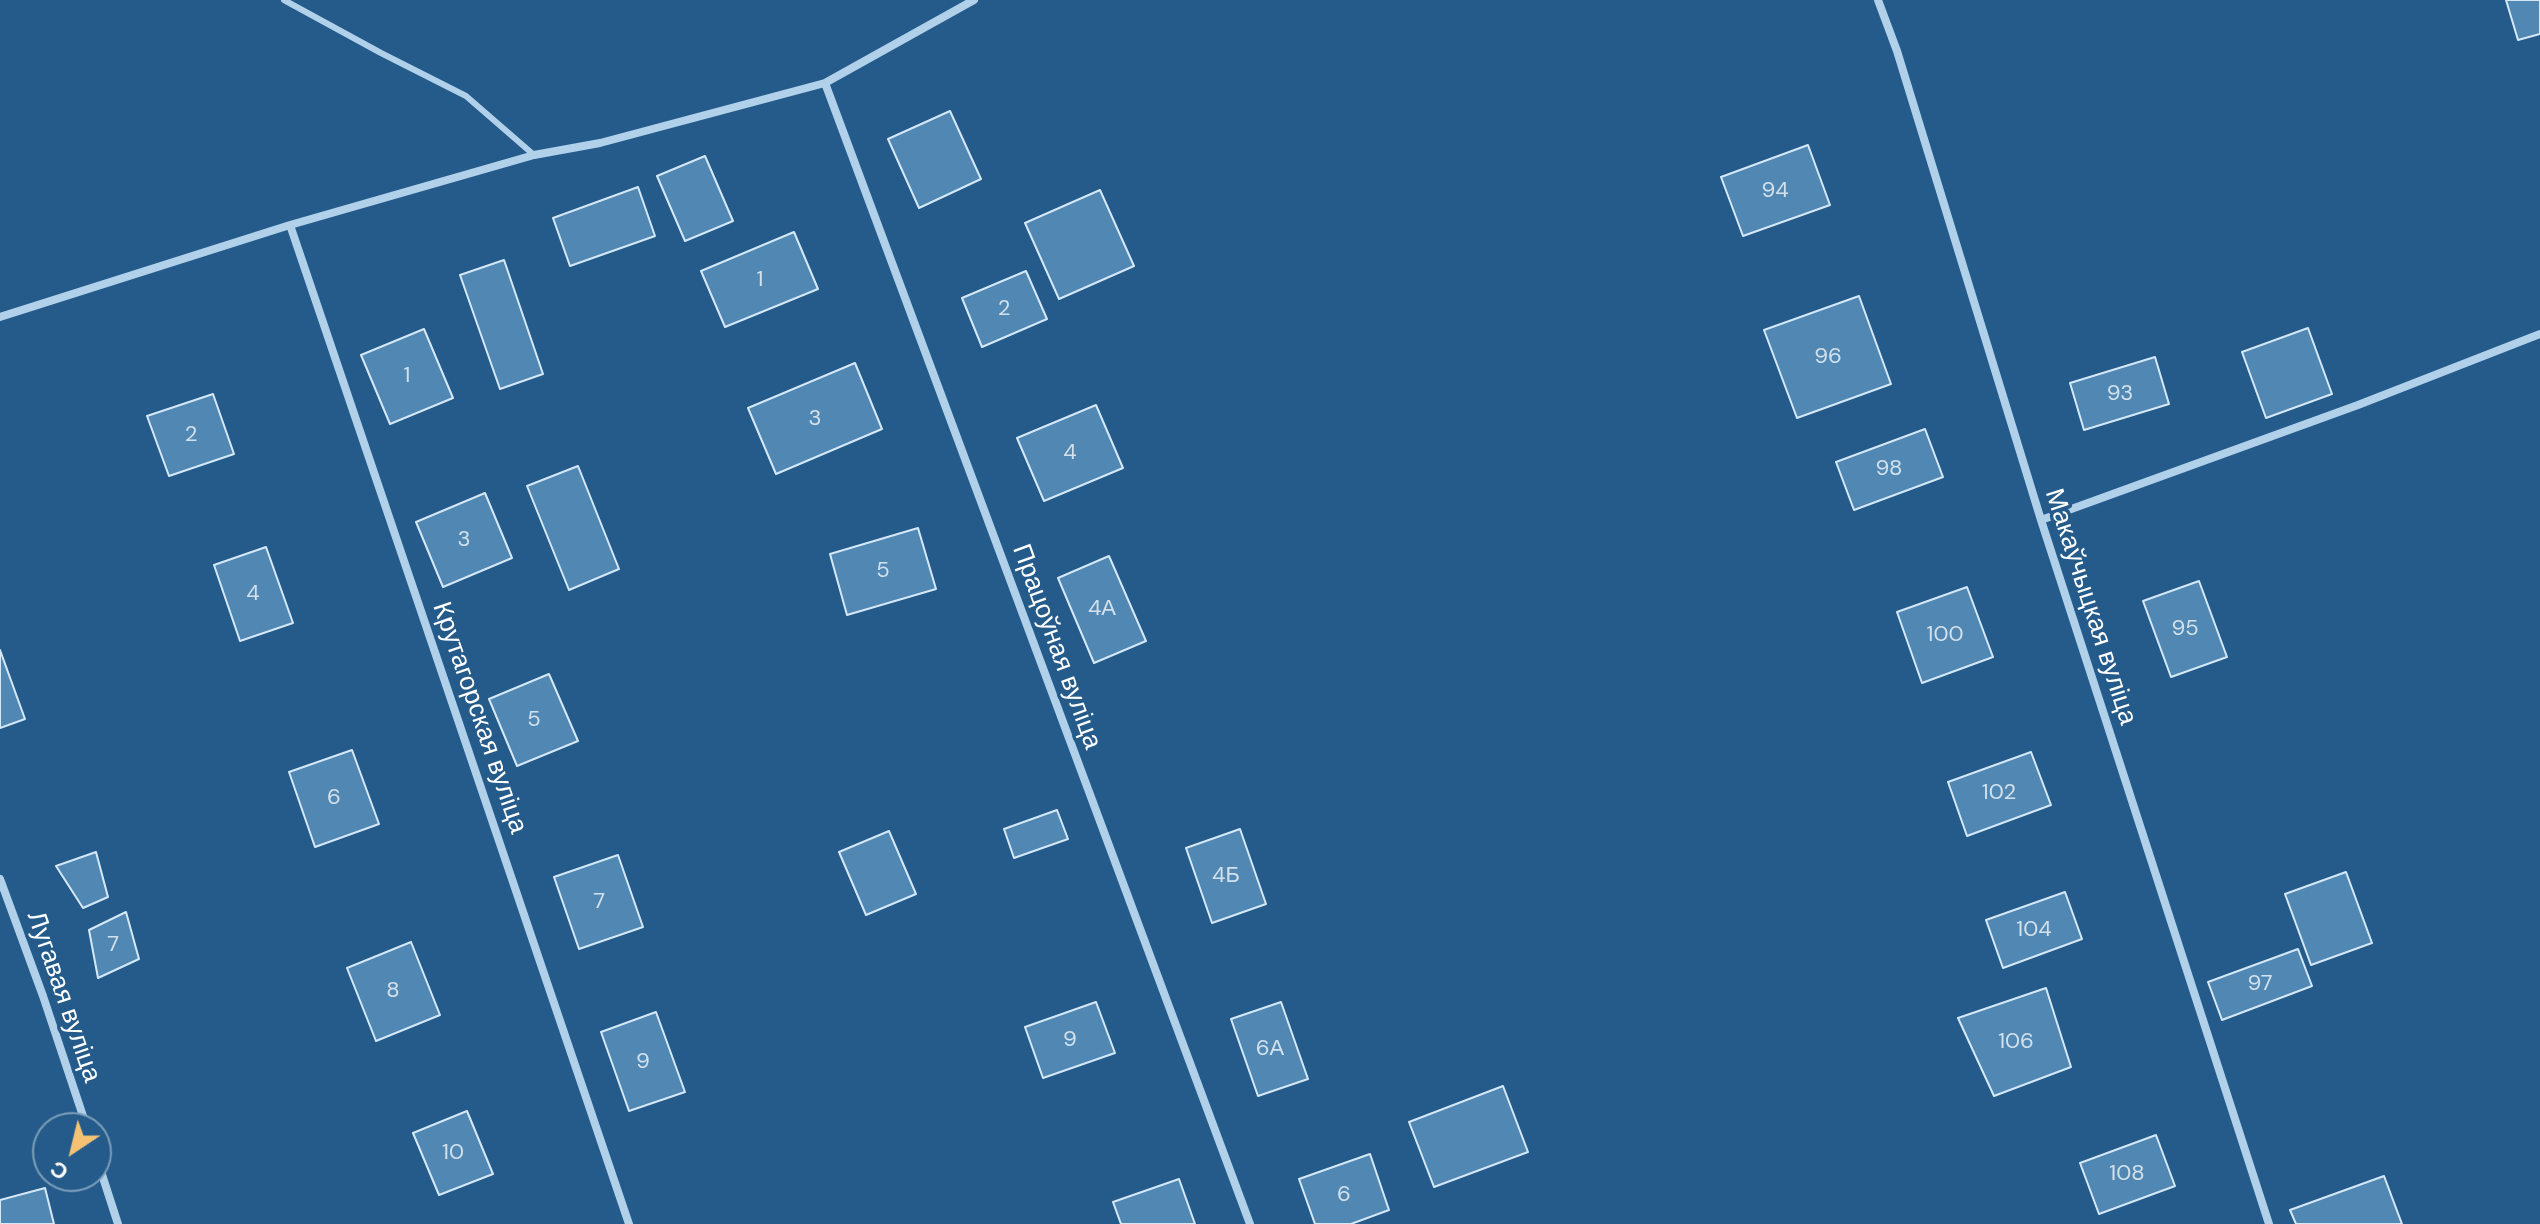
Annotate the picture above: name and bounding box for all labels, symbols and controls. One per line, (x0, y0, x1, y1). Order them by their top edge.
house number: 94 (1761, 178, 1789, 204)
house number: 1 (757, 267, 763, 293)
house number: 2 (998, 296, 1010, 322)
house number: 96 (1814, 344, 1842, 370)
house number: 1 (404, 363, 410, 389)
house number: 93 (2107, 381, 2133, 407)
house number: 3 (808, 406, 822, 432)
house number: 2 (185, 422, 197, 448)
house number: 4 (1063, 440, 1077, 466)
house number: 98 (1876, 456, 1902, 482)
street label: Макаўчыцкая вуліца (2037, 485, 2143, 729)
house number: 3 (457, 527, 471, 553)
street label: Працоўная вуліца (1004, 540, 1108, 754)
house number: 5 (876, 558, 890, 584)
house number: 4 (246, 581, 260, 607)
house number: 4А (1088, 596, 1116, 622)
street label: Крутагорская вуліца (425, 598, 533, 838)
house number: 95 (2171, 616, 2199, 642)
house number: 100 (1927, 622, 1963, 648)
house number: 5 (527, 707, 541, 733)
house number: 102 (1982, 780, 2016, 806)
house number: 6 (327, 785, 341, 811)
house number: 4Б (1212, 863, 1240, 889)
house number: 7 (593, 889, 605, 915)
street label: Лугавая вуліца (19, 907, 107, 1087)
house number: 104 (2016, 917, 2052, 943)
house number: 7 (107, 932, 119, 958)
house number: 97 (2248, 971, 2272, 997)
house number: 8 (386, 978, 400, 1004)
house number: 9 (1063, 1027, 1077, 1053)
house number: 106 (1998, 1029, 2034, 1055)
house number: 6А (1256, 1036, 1284, 1062)
house number: 9 (636, 1049, 650, 1075)
north arrow (32, 1112, 112, 1192)
house number: 10 (442, 1140, 464, 1166)
text: С (44, 1154, 74, 1187)
house number: 108 (2109, 1161, 2145, 1187)
house number: 6 (1337, 1182, 1351, 1208)

